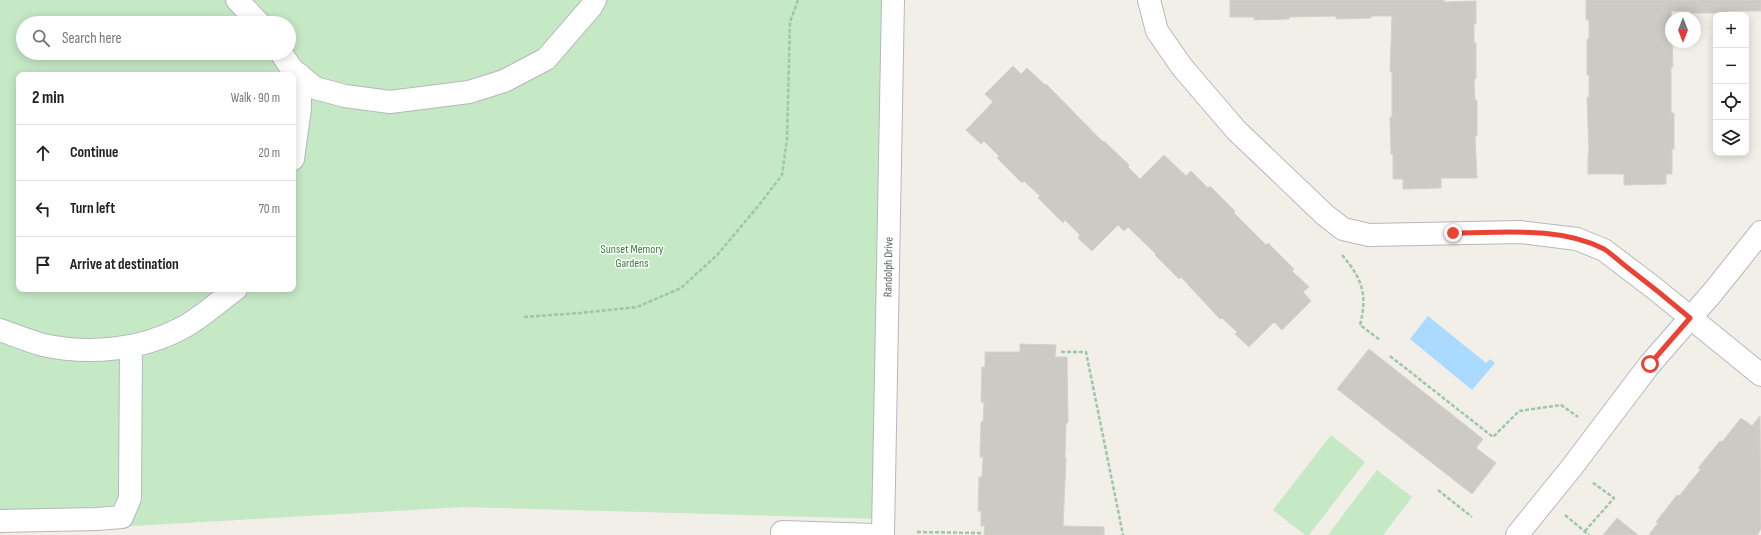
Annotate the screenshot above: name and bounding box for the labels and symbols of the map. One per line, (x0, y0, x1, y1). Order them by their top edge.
north arrow (1665, 12, 1701, 48)
route end (1444, 224, 1462, 242)
street label: Randolph Drive (880, 237, 897, 297)
park label: Sunset Memory Gardens (601, 242, 664, 271)
route start (1641, 355, 1659, 373)

